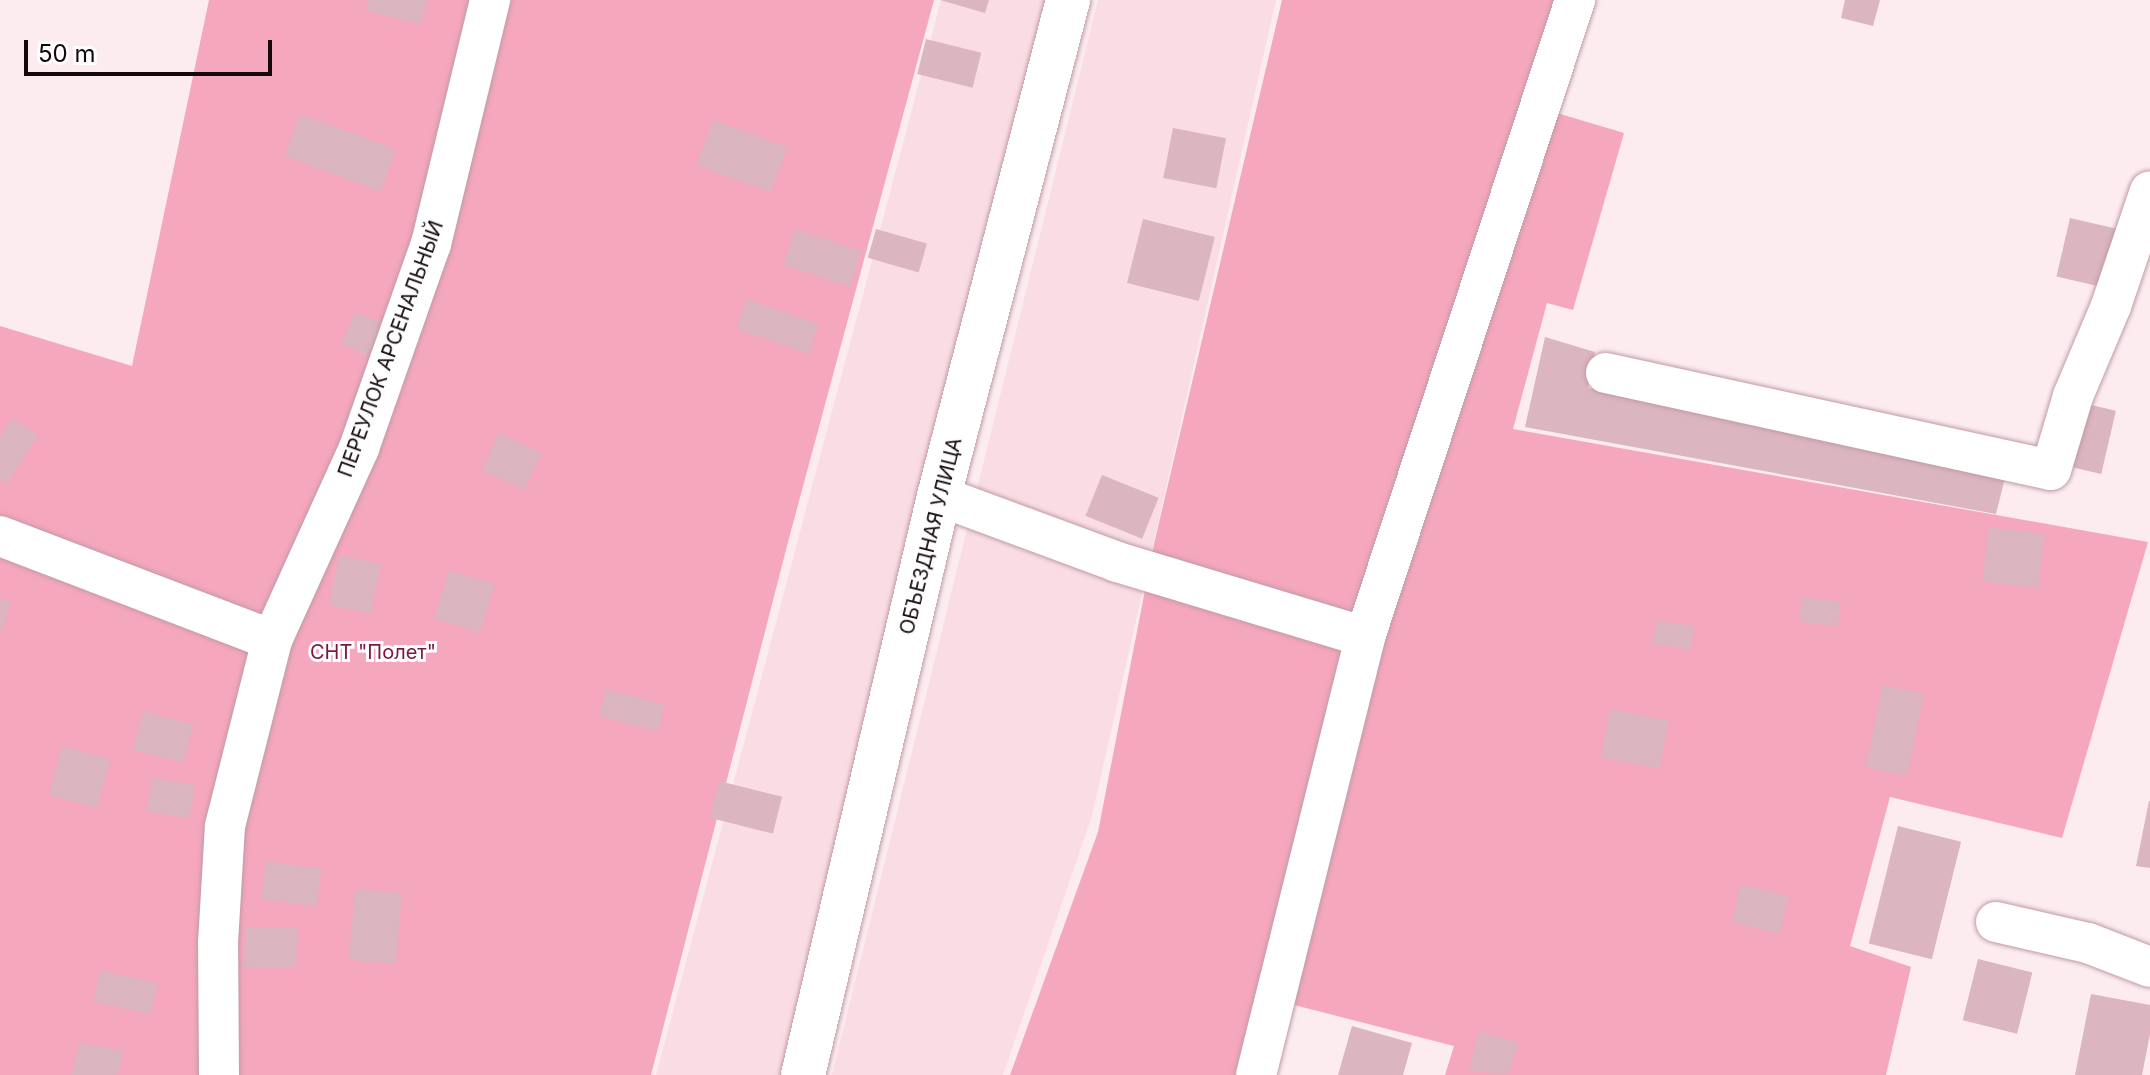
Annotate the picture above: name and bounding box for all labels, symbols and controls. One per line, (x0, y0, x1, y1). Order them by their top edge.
scale bar (28, 24, 276, 74)
text: 50 m (38, 39, 96, 68)
street label: ПЕРЕУЛОК АРСЕНАЛЬНЫЙ (333, 218, 449, 480)
street label: ОБЪЕЗДНАЯ УЛИЦА (895, 435, 967, 637)
park label: СНТ "Полет" (310, 640, 436, 664)

